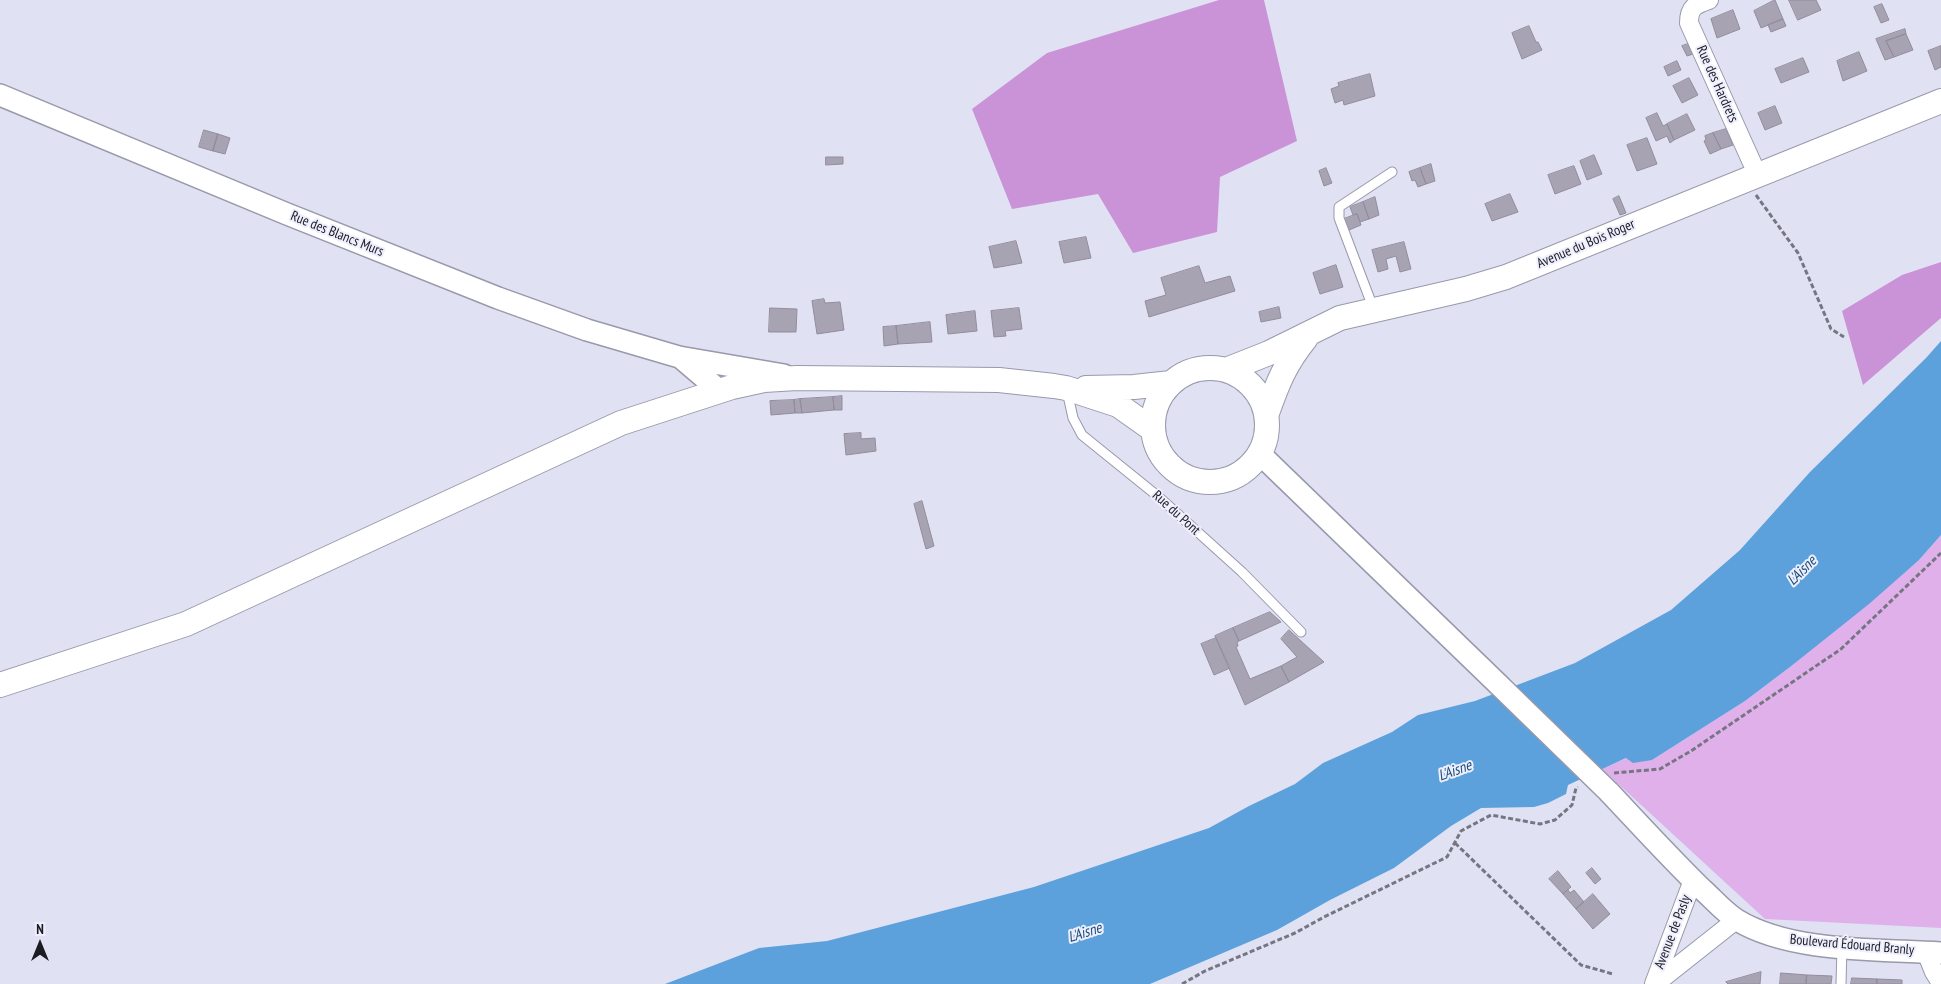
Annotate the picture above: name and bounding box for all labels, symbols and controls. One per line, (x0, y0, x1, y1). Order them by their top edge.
street label: Rue des Hardrets (1693, 43, 1741, 125)
street label: Rue des Blancs Murs (288, 208, 386, 260)
street label: Avenue du Bois Roger (1535, 216, 1637, 272)
street label: Rue du Pont (1149, 487, 1203, 539)
water label: L'Aisne (1784, 553, 1820, 589)
water label: L'Aisne (1436, 757, 1474, 785)
street label: Avenue de Pasly (1651, 893, 1695, 971)
north arrow (15, 919, 65, 969)
water label: L'Aisne (1066, 919, 1104, 947)
text: N (36, 920, 44, 938)
street label: Boulevard Édouard Branly (1789, 931, 1915, 959)

